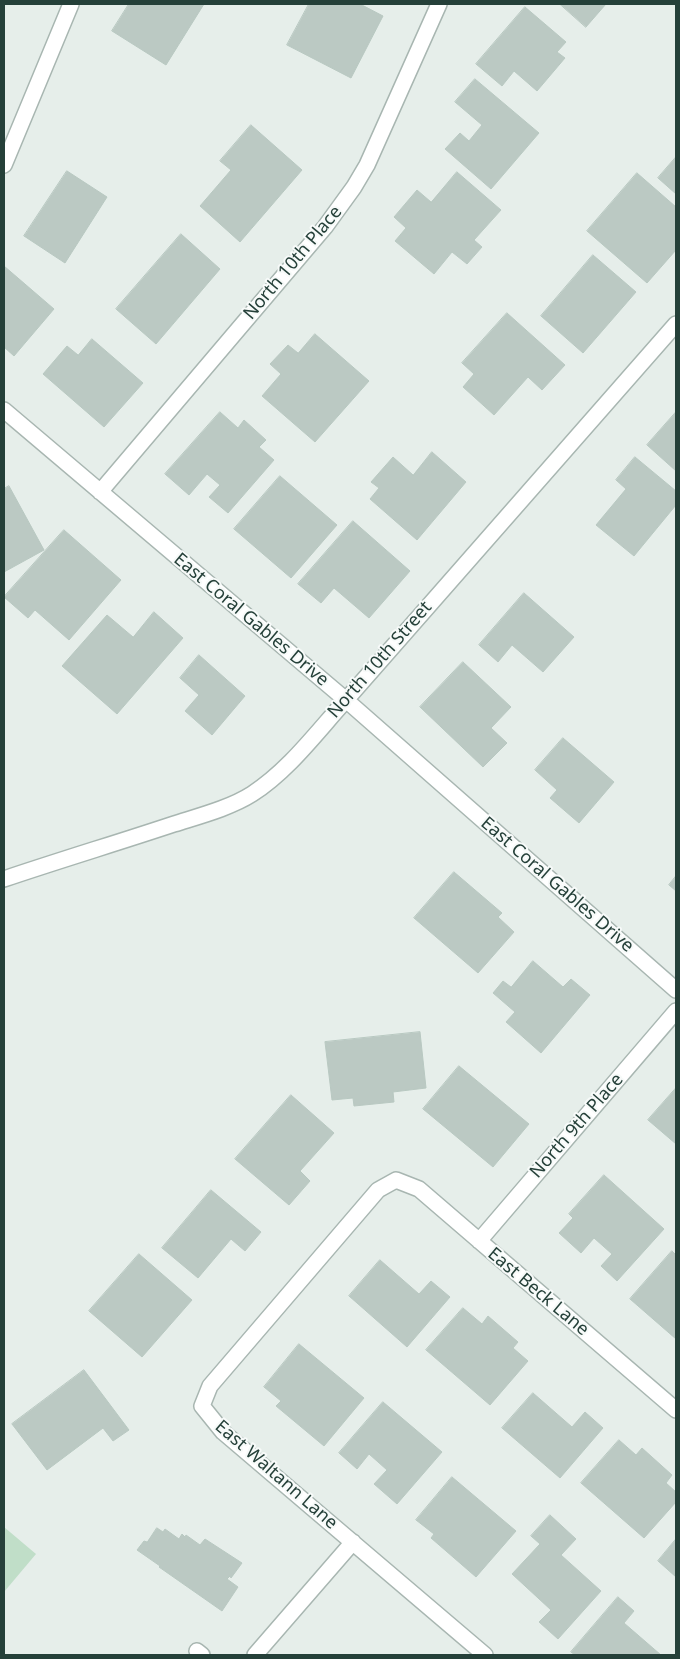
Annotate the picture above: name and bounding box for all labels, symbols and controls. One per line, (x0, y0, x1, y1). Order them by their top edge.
street label: North 10th Place (239, 202, 347, 324)
street label: East Coral Gables Drive (169, 549, 333, 691)
street label: North 10th Street (323, 597, 437, 723)
street label: East Coral Gables Drive (476, 813, 638, 957)
street label: North 9th Place (526, 1069, 628, 1183)
street label: East Beck Lane (483, 1243, 593, 1341)
street label: East Waltann Lane (210, 1416, 342, 1534)

